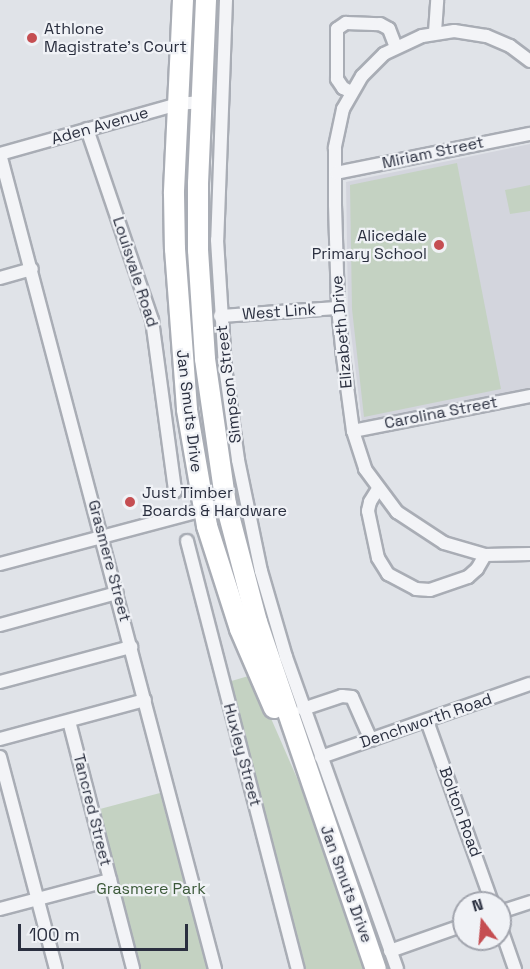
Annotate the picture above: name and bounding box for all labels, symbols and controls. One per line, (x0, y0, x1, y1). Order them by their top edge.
place label: Athlone Magistrate's Court (44, 19, 187, 57)
marker: Athlone Magistrate's Court (25, 31, 39, 45)
street label: Aden Avenue (49, 103, 151, 149)
street label: Miriam Street (380, 133, 486, 173)
street label: Louisvale Road (108, 214, 162, 330)
place label: Alicedale Primary School (312, 226, 427, 264)
marker: Alicedale Primary School (432, 238, 446, 252)
street label: Elizabeth Drive (327, 275, 357, 389)
street label: West Link (241, 300, 317, 324)
street label: Simpson Street (212, 324, 246, 444)
street label: Jan Smuts Drive (172, 348, 206, 474)
street label: Carolina Street (383, 393, 499, 433)
place label: Just Timber Boards & Hardware (142, 483, 287, 521)
marker: Just Timber Boards & Hardware (123, 495, 137, 509)
street label: Grasmere Street (84, 498, 134, 624)
street label: Denchworth Road (357, 689, 495, 753)
street label: Huxley Street (219, 701, 265, 809)
street label: Tancred Street (69, 752, 115, 868)
street label: Bolton Road (435, 764, 485, 860)
street label: Jan Smuts Drive (316, 823, 376, 945)
park label: Grasmere Park (96, 879, 206, 899)
north arrow (452, 891, 512, 951)
text: N (469, 894, 485, 917)
scale bar (21, 912, 190, 950)
text: 100 m (29, 923, 80, 946)

